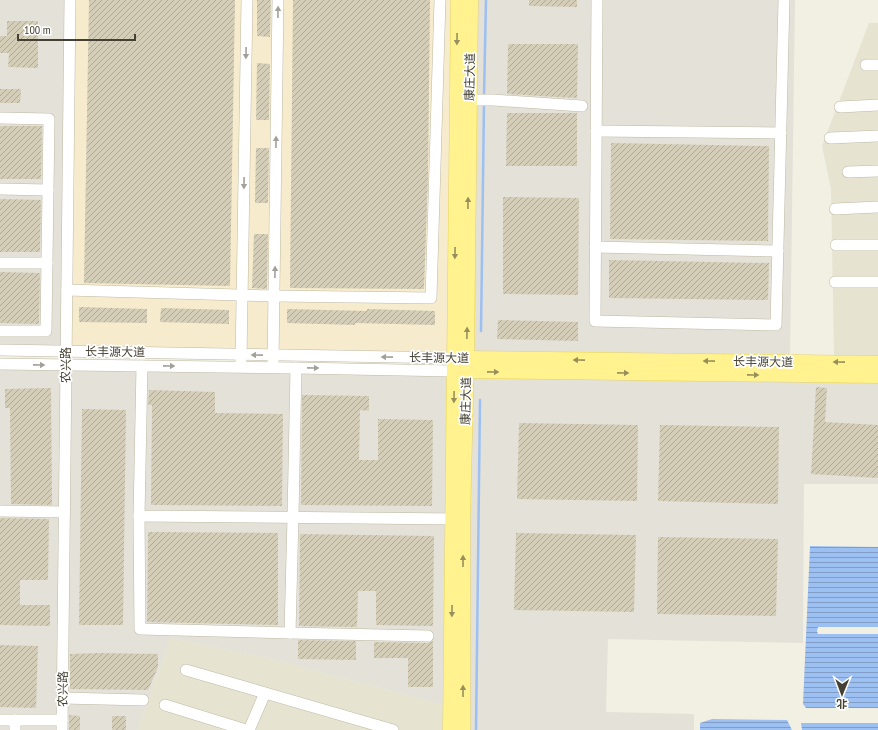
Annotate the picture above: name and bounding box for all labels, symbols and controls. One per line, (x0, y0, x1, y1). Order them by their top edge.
one-way arrow (275, 5, 281, 18)
scale bar (18, 16, 135, 42)
text: 100 m (24, 22, 51, 37)
one-way arrow (454, 33, 460, 46)
one-way arrow (243, 47, 249, 60)
street label: 康庄大道 (462, 53, 477, 101)
one-way arrow (273, 136, 280, 148)
one-way arrow (241, 177, 247, 190)
one-way arrow (465, 196, 471, 209)
one-way arrow (452, 247, 458, 260)
one-way arrow (271, 266, 278, 278)
one-way arrow (464, 326, 470, 339)
street label: 长丰源大道 (85, 343, 145, 360)
street label: 农兴路 (58, 347, 73, 383)
street label: 长丰源大道 (409, 349, 469, 366)
one-way arrow (250, 352, 263, 358)
street label: 长丰源大道 (733, 353, 793, 370)
one-way arrow (380, 354, 393, 360)
one-way arrow (573, 356, 585, 363)
one-way arrow (702, 358, 715, 364)
one-way arrow (833, 359, 845, 366)
one-way arrow (33, 362, 46, 368)
one-way arrow (163, 363, 176, 369)
one-way arrow (307, 365, 320, 371)
one-way arrow (487, 369, 500, 375)
one-way arrow (617, 370, 630, 376)
one-way arrow (747, 372, 760, 378)
street label: 康庄大道 (458, 377, 473, 425)
one-way arrow (451, 391, 457, 404)
one-way arrow (460, 554, 466, 567)
one-way arrow (449, 605, 455, 618)
street label: 农兴路 (55, 671, 70, 707)
north arrow (822, 674, 862, 714)
one-way arrow (460, 684, 466, 697)
text: 北 (836, 697, 847, 711)

